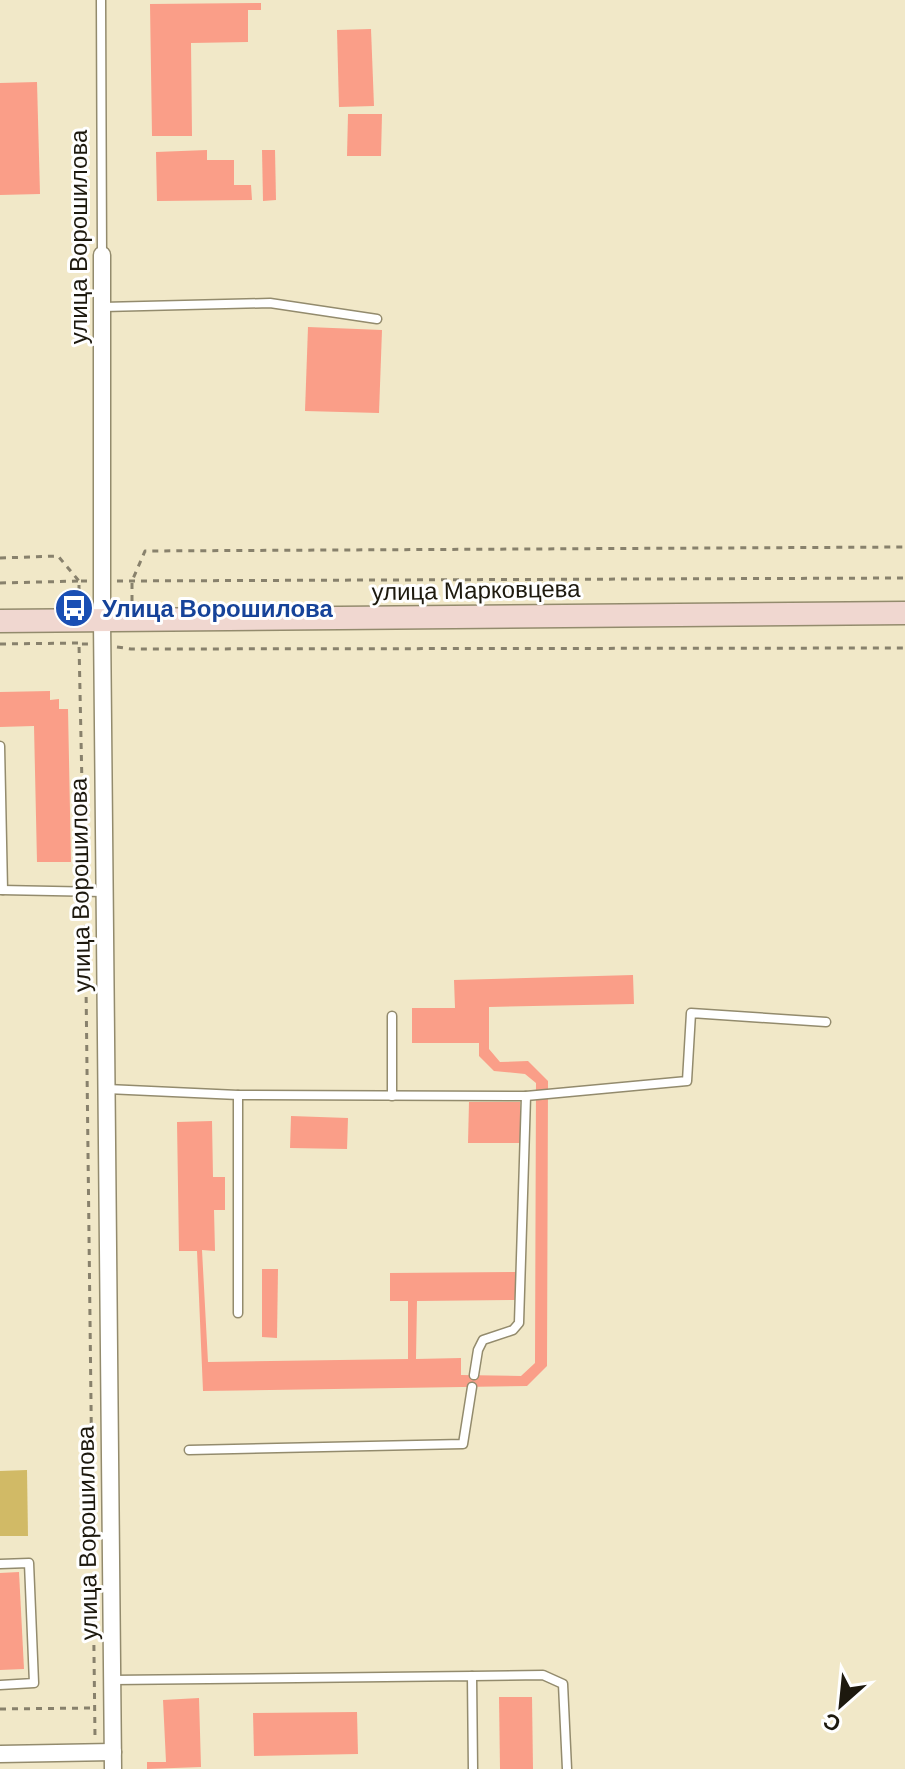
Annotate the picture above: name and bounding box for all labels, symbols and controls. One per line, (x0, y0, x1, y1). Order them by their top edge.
street label: улица Ворошилова (63, 129, 94, 344)
street label: улица Марковцева (371, 573, 581, 607)
bus stop icon: Улица Ворошилова (53, 587, 95, 629)
place label: Улица Ворошилова (102, 593, 334, 624)
street label: улица Ворошилова (63, 777, 97, 993)
street label: улица Ворошилова (70, 1425, 104, 1641)
north arrow (801, 1665, 881, 1745)
text: С (818, 1706, 846, 1739)

